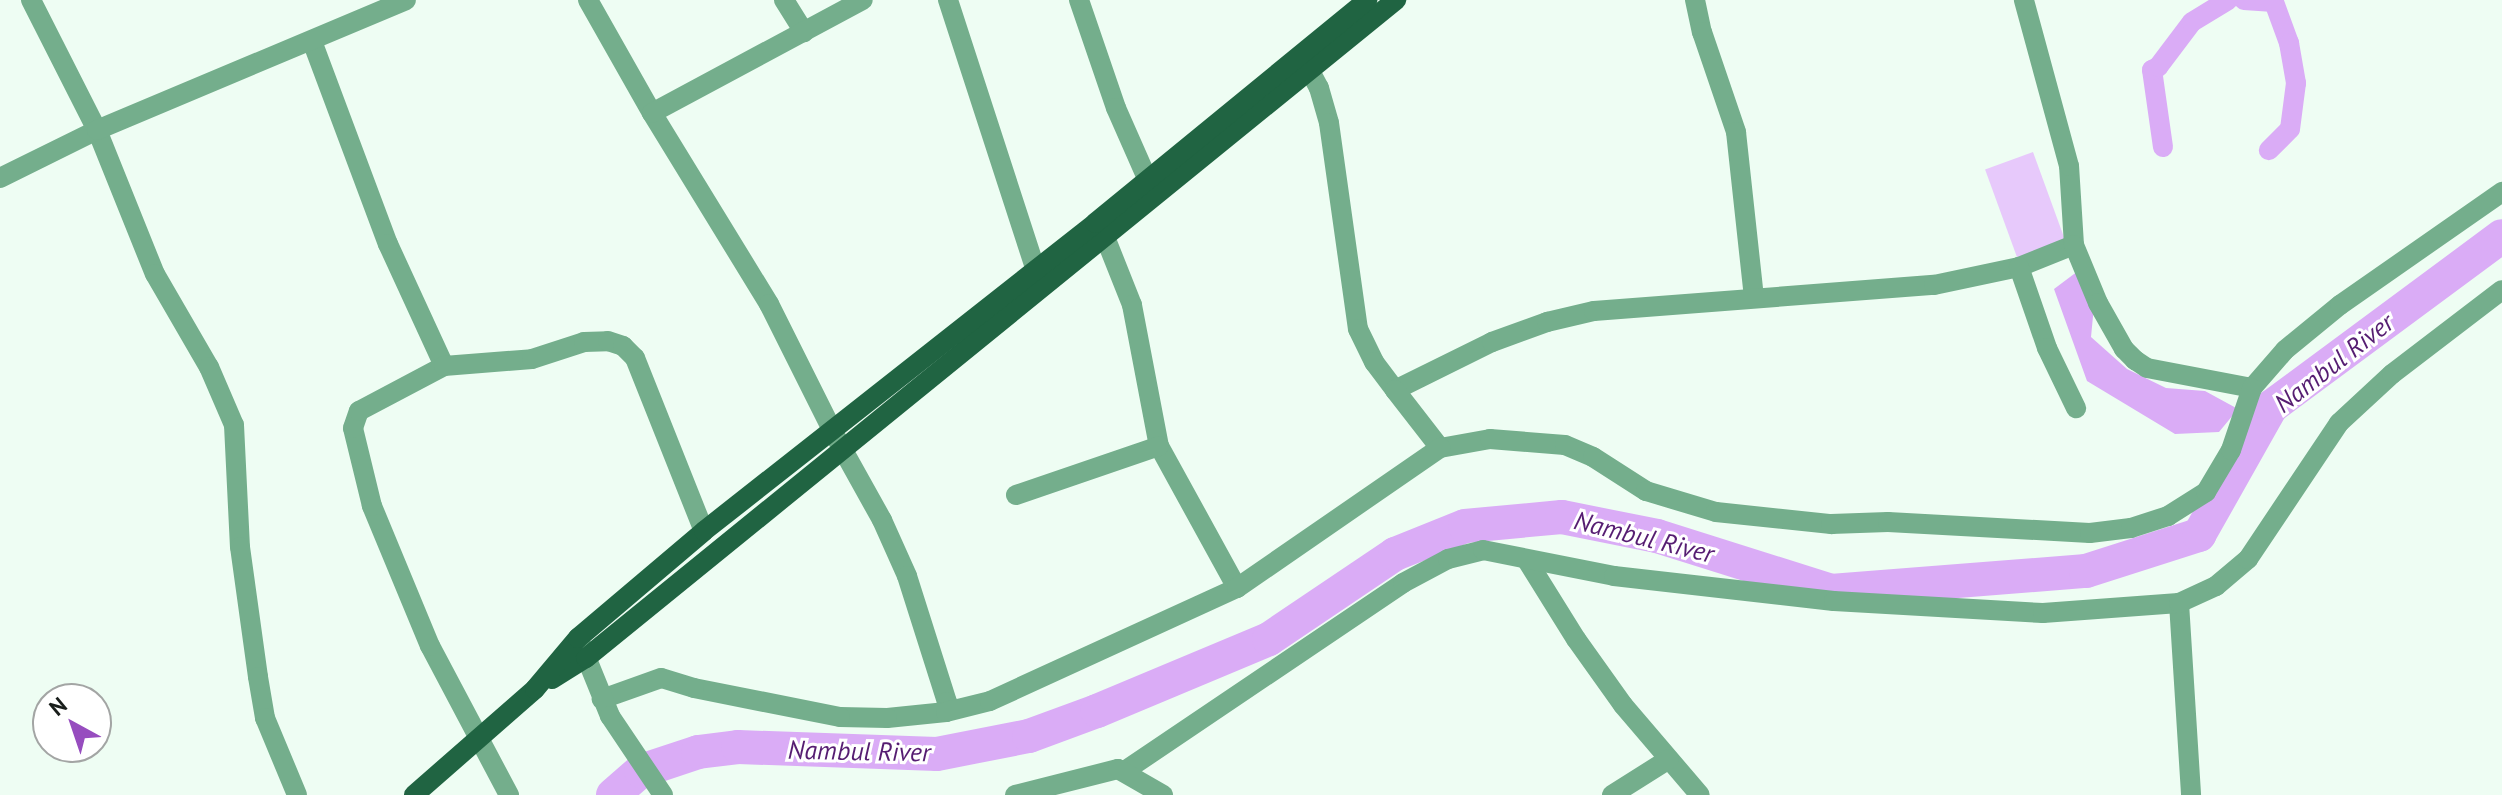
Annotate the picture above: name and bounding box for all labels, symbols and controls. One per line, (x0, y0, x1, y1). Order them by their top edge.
water label: Nambul River (2268, 307, 2400, 419)
water label: Nambul River (1571, 505, 1717, 569)
north arrow (32, 683, 112, 763)
text: N (43, 691, 72, 722)
water label: Nambul River (787, 734, 931, 768)

